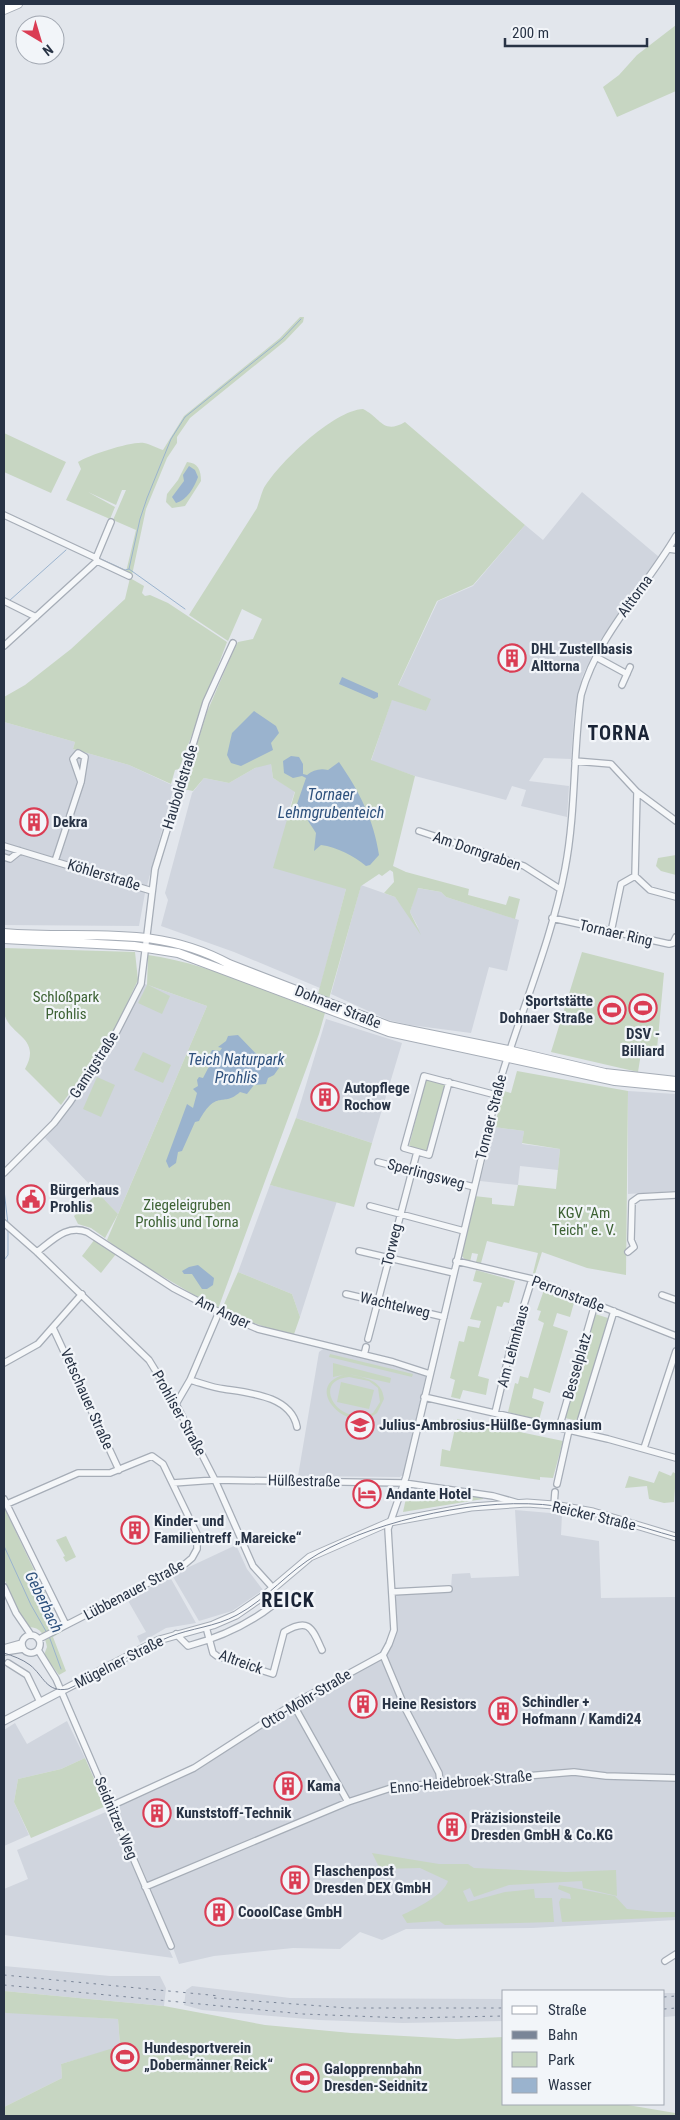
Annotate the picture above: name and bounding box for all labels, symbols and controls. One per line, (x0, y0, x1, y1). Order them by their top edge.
north arrow (15, 15, 65, 65)
scale bar (505, 15, 648, 47)
text: 200 m (512, 24, 549, 42)
text: N (40, 41, 56, 59)
street label: Alttorna (614, 572, 656, 620)
place label: DHL Zustellbasis Alttorna (531, 640, 633, 675)
building icon: DHL Zustellbasis Alttorna (497, 643, 527, 673)
district label: TORNA (587, 721, 651, 745)
street label: Hauboldstraße (159, 743, 201, 831)
water label: Tornaer Lehmgrubenteich (278, 785, 384, 822)
building icon: Dekra (19, 807, 49, 837)
place label: Dekra (53, 813, 88, 831)
street label: Am Dorngraben (431, 828, 523, 874)
street label: Köhlerstraße (65, 855, 143, 895)
street label: Tornaer Ring (578, 916, 654, 950)
street label: Dohnaer Straße (292, 982, 384, 1032)
park label: Schloßpark Prohlis (33, 988, 100, 1023)
place label: Sportstätte Dohnaer Straße (500, 992, 593, 1027)
sports icon: DSV - Billiard (628, 993, 658, 1023)
sports icon: Sportstätte Dohnaer Straße (597, 995, 627, 1025)
place label: DSV - Billiard (622, 1025, 664, 1060)
street label: Gamigstraße (66, 1028, 122, 1102)
water label: Teich Naturpark Prohlis (187, 1050, 286, 1087)
street label: Tornaer Straße (472, 1073, 510, 1161)
place label: Autopflege Rochow (344, 1079, 410, 1114)
building icon: Autopflege Rochow (310, 1082, 340, 1112)
street label: Sperlingsweg (385, 1155, 467, 1193)
place label: Bürgerhaus Prohlis (50, 1181, 119, 1216)
public building icon: Bürgerhaus Prohlis (16, 1184, 46, 1214)
park label: Ziegeleigruben Prohlis und Torna (135, 1196, 239, 1231)
park label: KGV "Am Teich" e. V. (552, 1204, 616, 1239)
street label: Torweg (378, 1222, 406, 1268)
street label: Perronstraße (529, 1272, 607, 1316)
street label: Wachtelweg (358, 1288, 432, 1322)
street label: Am Anger (193, 1292, 254, 1333)
street label: Am Lehmhaus (493, 1303, 533, 1389)
street label: Besselplatz (559, 1331, 595, 1401)
street label: Vetschauer Straße (57, 1346, 117, 1452)
street label: Prohliser Straße (148, 1367, 210, 1459)
school or university icon: Julius-Ambrosius-Hülße-Gymnasium (345, 1410, 375, 1440)
place label: Julius-Ambrosius-Hülße-Gymnasium (379, 1416, 602, 1434)
street label: Hülßestraße (268, 1471, 340, 1491)
hotel icon: Andante Hotel (352, 1479, 382, 1509)
place label: Andante Hotel (386, 1485, 471, 1503)
street label: Reicker Straße (550, 1498, 638, 1534)
place label: Kinder- und Familientreff „Mareicke“ (154, 1512, 302, 1547)
building icon: Kinder- und Familientreff „Mareicke“ (120, 1515, 150, 1545)
street label: Lübbenauer Straße (81, 1556, 187, 1624)
water label: Geberbach (21, 1568, 67, 1636)
district label: REICK (261, 1588, 315, 1612)
street label: Mügelner Straße (72, 1632, 166, 1692)
street label: Altreick (217, 1646, 266, 1678)
street label: Otto-Mohr-Straße (258, 1665, 354, 1733)
building icon: Heine Resistors (348, 1689, 378, 1719)
place label: Schindler + Hofmann / Kamdi24 (522, 1693, 642, 1728)
place label: Heine Resistors (382, 1695, 477, 1713)
building icon: Schindler + Hofmann / Kamdi24 (488, 1696, 518, 1726)
street label: Enno-Heidebroek-Straße (389, 1767, 533, 1797)
building icon: Kama (273, 1771, 303, 1801)
street label: Seidnitzer Weg (91, 1774, 141, 1862)
place label: Kama (307, 1777, 341, 1795)
building icon: Kunststoff-Technik (142, 1798, 172, 1828)
place label: Kunststoff-Technik (176, 1804, 292, 1822)
place label: Präzisionsteile Dresden GmbH & Co.KG (471, 1809, 613, 1844)
building icon: Präzisionsteile Dresden GmbH & Co.KG (437, 1812, 467, 1842)
place label: Flaschenpost Dresden DEX GmbH (314, 1862, 431, 1897)
building icon: Flaschenpost Dresden DEX GmbH (280, 1865, 310, 1895)
building icon: CooolCase GmbH (204, 1897, 234, 1927)
place label: CooolCase GmbH (238, 1903, 342, 1921)
legend (502, 1990, 665, 2105)
text: Straße (548, 2001, 587, 2019)
text: Bahn (548, 2026, 578, 2044)
place label: Hundesportverein „Dobermänner Reick“ (144, 2039, 273, 2074)
sports icon: Hundesportverein „Dobermänner Reick“ (110, 2042, 140, 2072)
text: Park (548, 2051, 575, 2069)
place label: Galopprennbahn Dresden-Seidnitz (324, 2060, 428, 2095)
sports icon: Galopprennbahn Dresden-Seidnitz (290, 2063, 320, 2093)
text: Wasser (548, 2076, 592, 2094)

